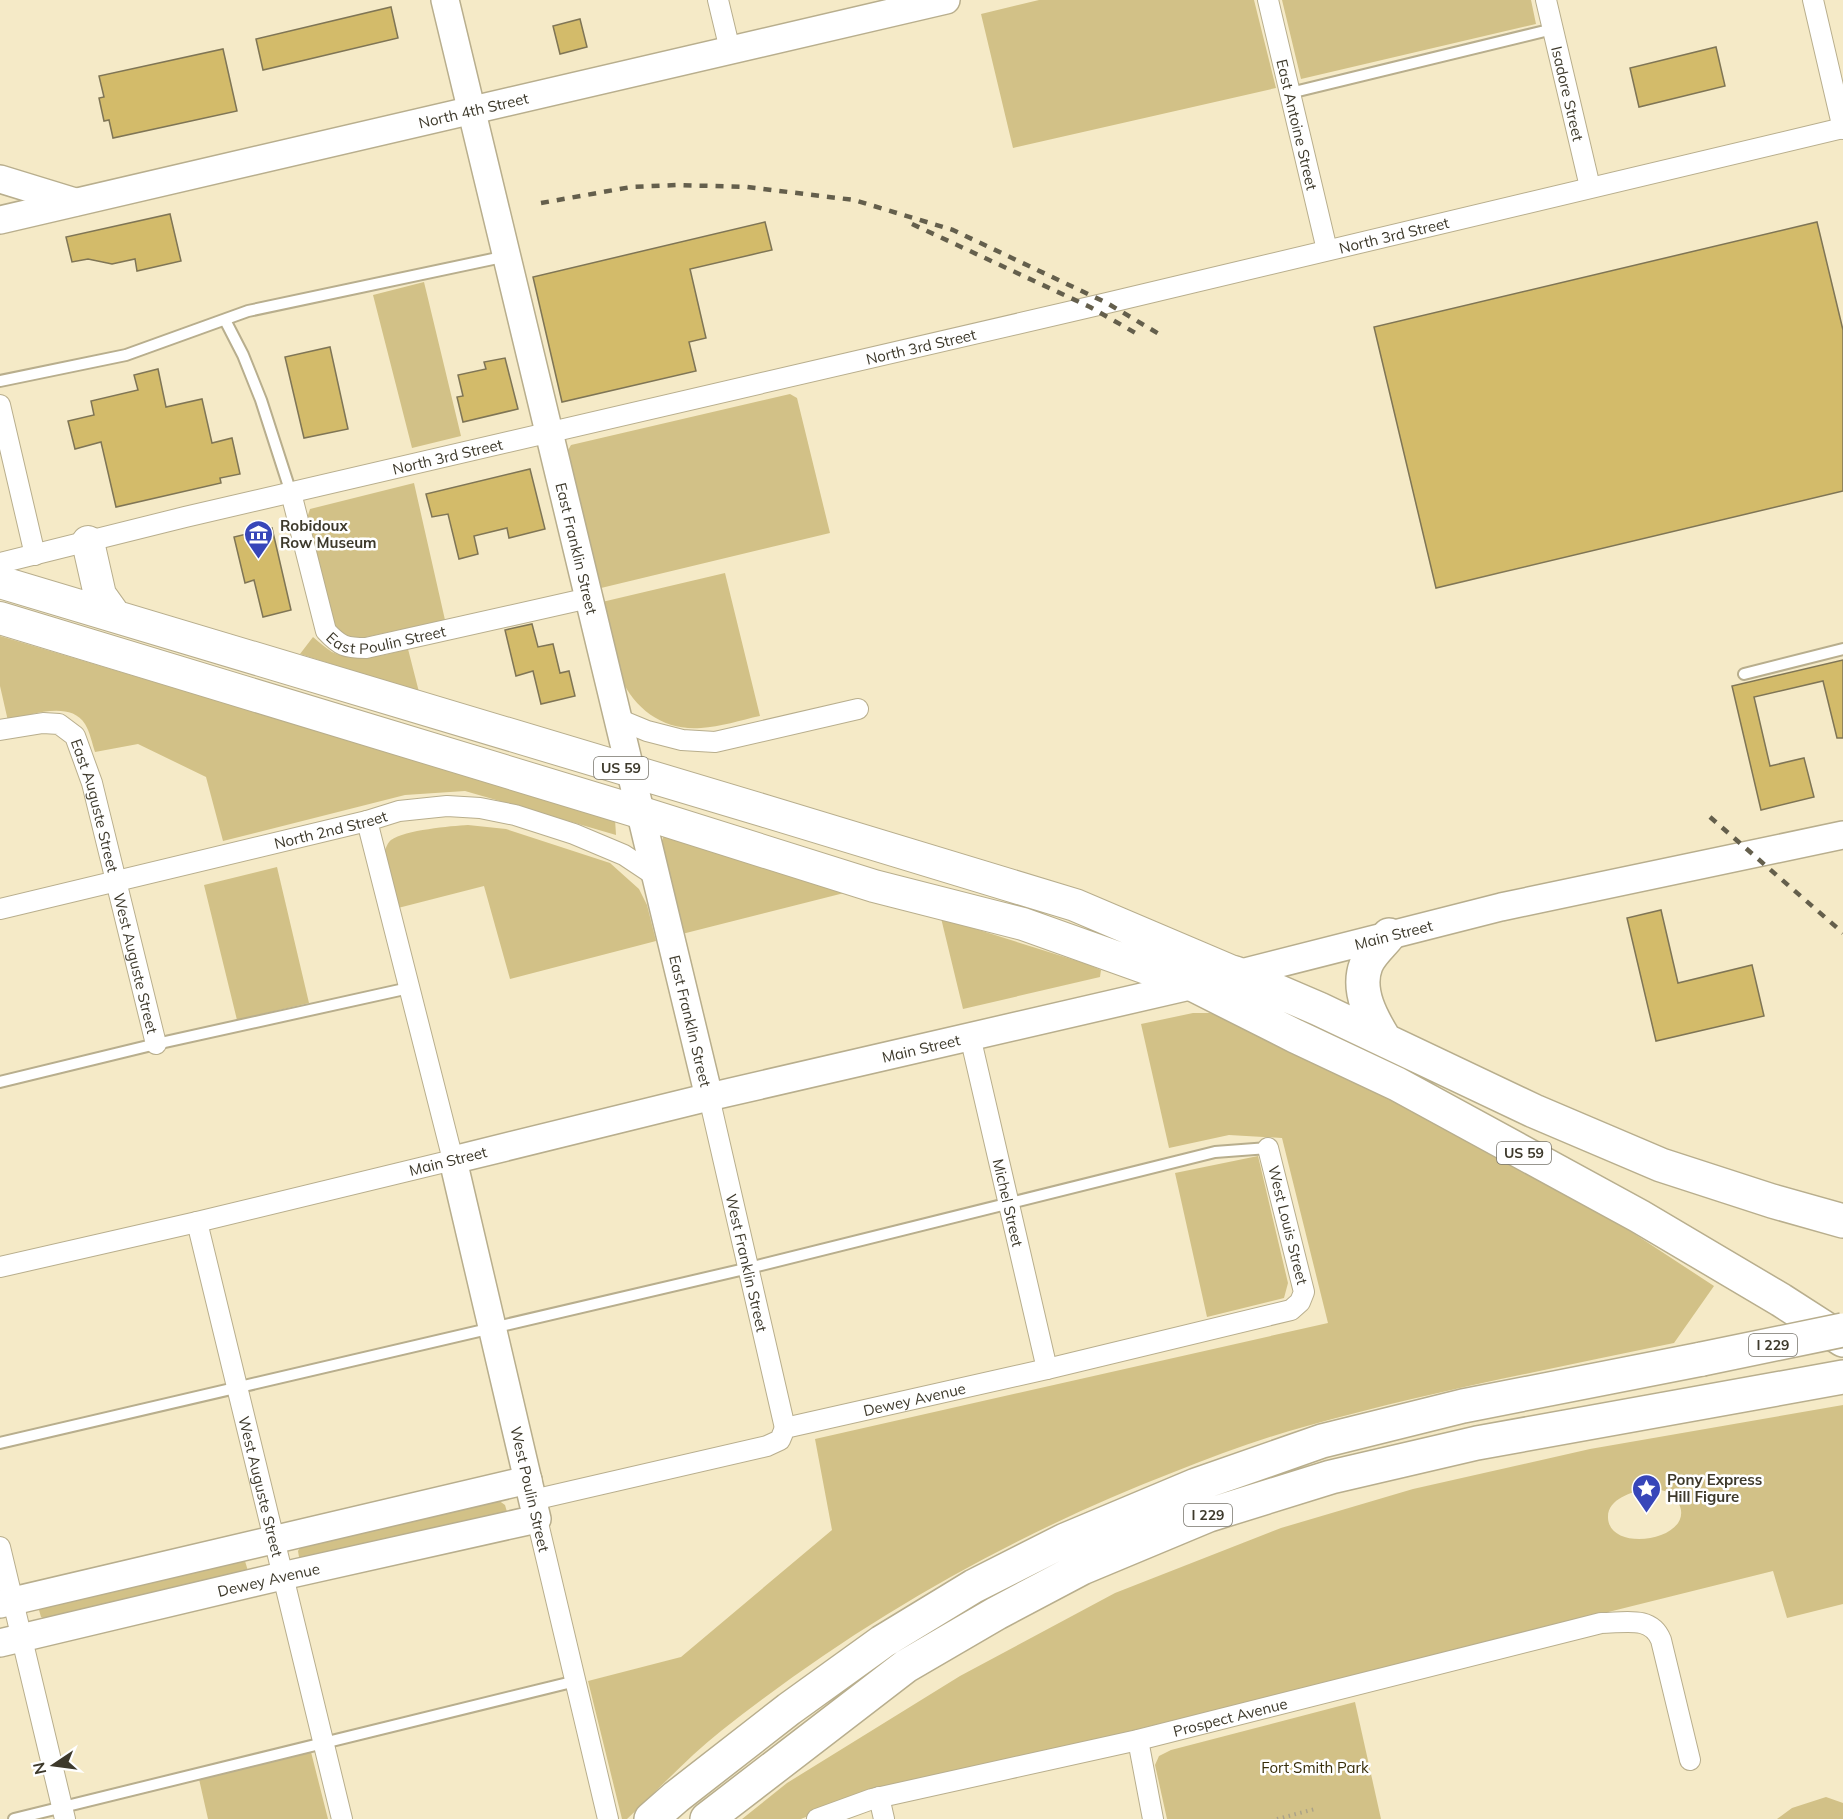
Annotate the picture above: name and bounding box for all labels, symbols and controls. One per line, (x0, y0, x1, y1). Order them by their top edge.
street label: Isadore Street (1548, 44, 1588, 143)
street label: East Antoine Street (1273, 57, 1322, 192)
street label: North 4th Street (417, 88, 530, 132)
street label: North 3rd Street (1337, 213, 1451, 257)
street label: North 3rd Street (864, 324, 978, 368)
street label: North 3rd Street (390, 434, 504, 478)
street label: East Franklin Street (552, 481, 602, 616)
place label: Robidoux Row Museum (280, 516, 377, 552)
museum icon: Robidoux Row Museum (243, 518, 275, 560)
street label: East Poulin Street (323, 621, 447, 658)
street label: East Auguste Street (67, 736, 123, 874)
road number: US 59 (594, 757, 648, 779)
street label: North 2nd Street (272, 806, 389, 852)
street label: West Auguste Street (110, 891, 163, 1035)
street label: Main Street (1352, 915, 1434, 953)
street label: East Franklin Street (666, 953, 716, 1089)
street label: Main Street (880, 1030, 962, 1066)
street label: Main Street (407, 1142, 489, 1180)
road number: US 59 (1497, 1142, 1551, 1164)
street label: Michel Street (989, 1157, 1028, 1249)
street label: West Louis Street (1264, 1163, 1312, 1287)
street label: West Franklin Street (722, 1192, 772, 1334)
road number: I 229 (1749, 1334, 1797, 1356)
street label: Dewey Avenue (861, 1378, 967, 1420)
street label: West Auguste Street (235, 1414, 287, 1559)
street label: West Poulin Street (506, 1424, 554, 1554)
place label: Pony Express Hill Figure (1667, 1470, 1762, 1506)
place icon: Pony Express Hill Figure (1630, 1472, 1662, 1514)
road number: I 229 (1184, 1504, 1232, 1526)
street label: Dewey Avenue (215, 1558, 322, 1601)
street label: Prospect Avenue (1171, 1693, 1289, 1740)
north arrow (24, 1735, 84, 1795)
park label: Fort Smith Park (1261, 1758, 1369, 1777)
text: N (28, 1760, 50, 1777)

